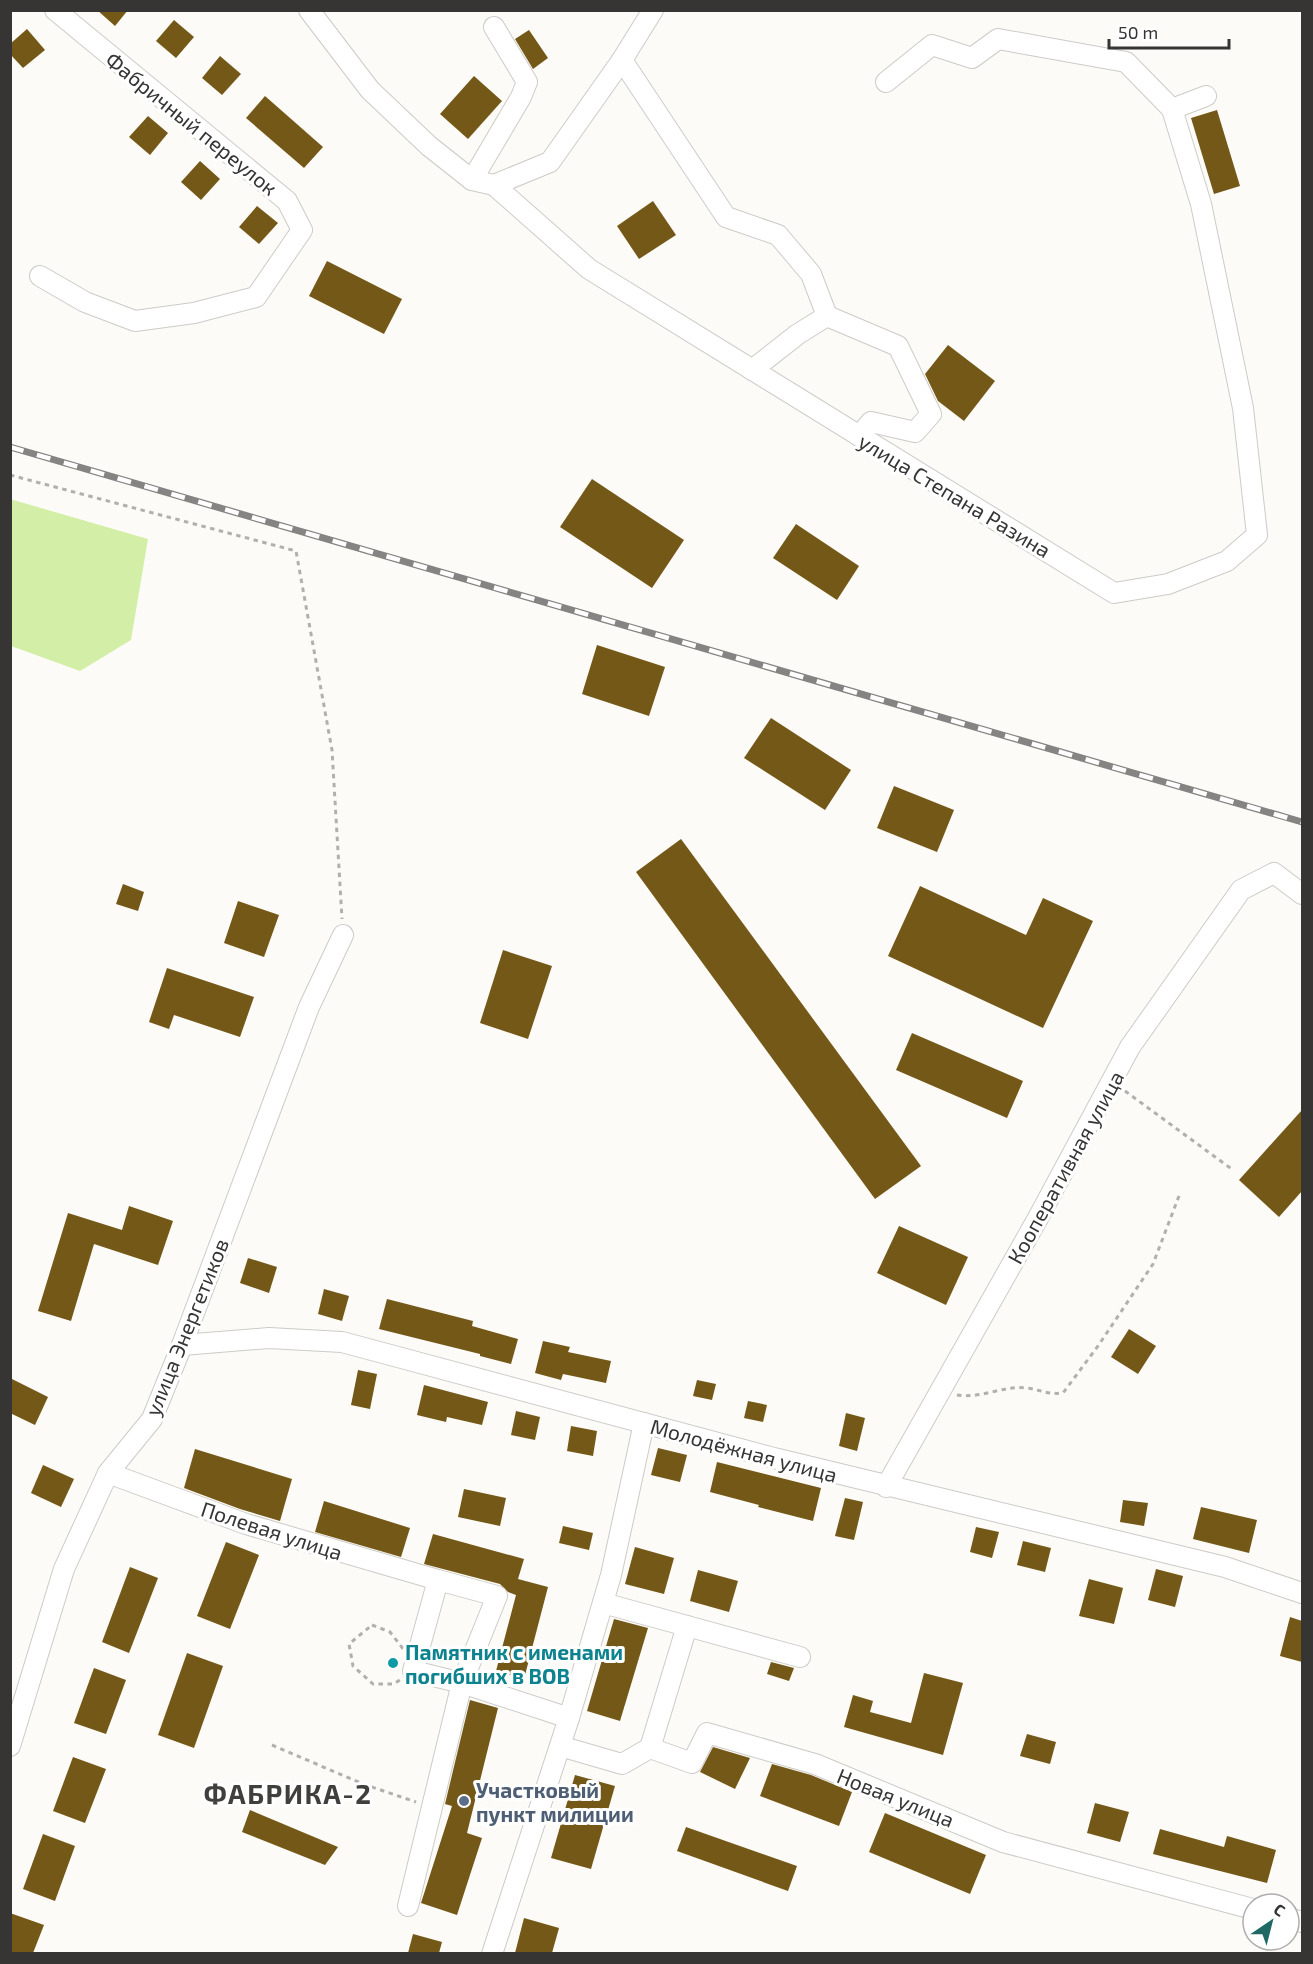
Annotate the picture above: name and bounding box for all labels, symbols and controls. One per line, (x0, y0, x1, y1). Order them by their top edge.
scale bar (1109, 12, 1229, 50)
text: 50 m (1118, 21, 1158, 43)
street label: Фабричный переулок (101, 46, 283, 201)
street label: улица Степана Разина (854, 428, 1056, 563)
street label: Кооперативная улица (1002, 1066, 1129, 1268)
street label: улица Энергетиков (139, 1235, 234, 1420)
street label: Молодёжная улица (648, 1413, 840, 1488)
street label: Полевая улица (198, 1495, 346, 1566)
place label: Памятник с именами погибших в ВОВ (405, 1639, 623, 1688)
marker: Памятник с именами погибших в ВОВ (386, 1656, 400, 1670)
street label: Новая улица (833, 1762, 958, 1833)
district label: ФАБРИКА-2 (204, 1777, 372, 1809)
place label: Участковый пункт милиции (476, 1777, 634, 1826)
marker: Участковый пункт милиции (457, 1794, 471, 1808)
north arrow (1241, 1892, 1301, 1952)
text: С (1271, 1899, 1289, 1920)

